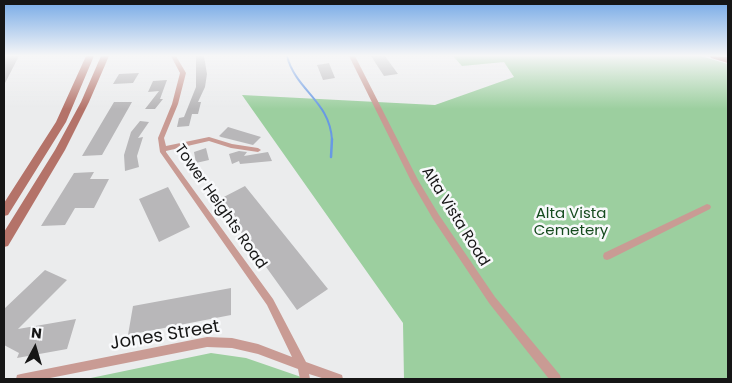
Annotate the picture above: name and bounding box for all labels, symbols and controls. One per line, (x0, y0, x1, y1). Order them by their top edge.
street label: Tower Heights Road (170, 141, 270, 273)
street label: Alta Vista Road (417, 164, 493, 270)
park label: Alta Vista Cemetery (534, 205, 608, 240)
street label: Jones Street (109, 317, 221, 355)
north arrow (10, 323, 60, 373)
text: N (30, 323, 43, 344)

